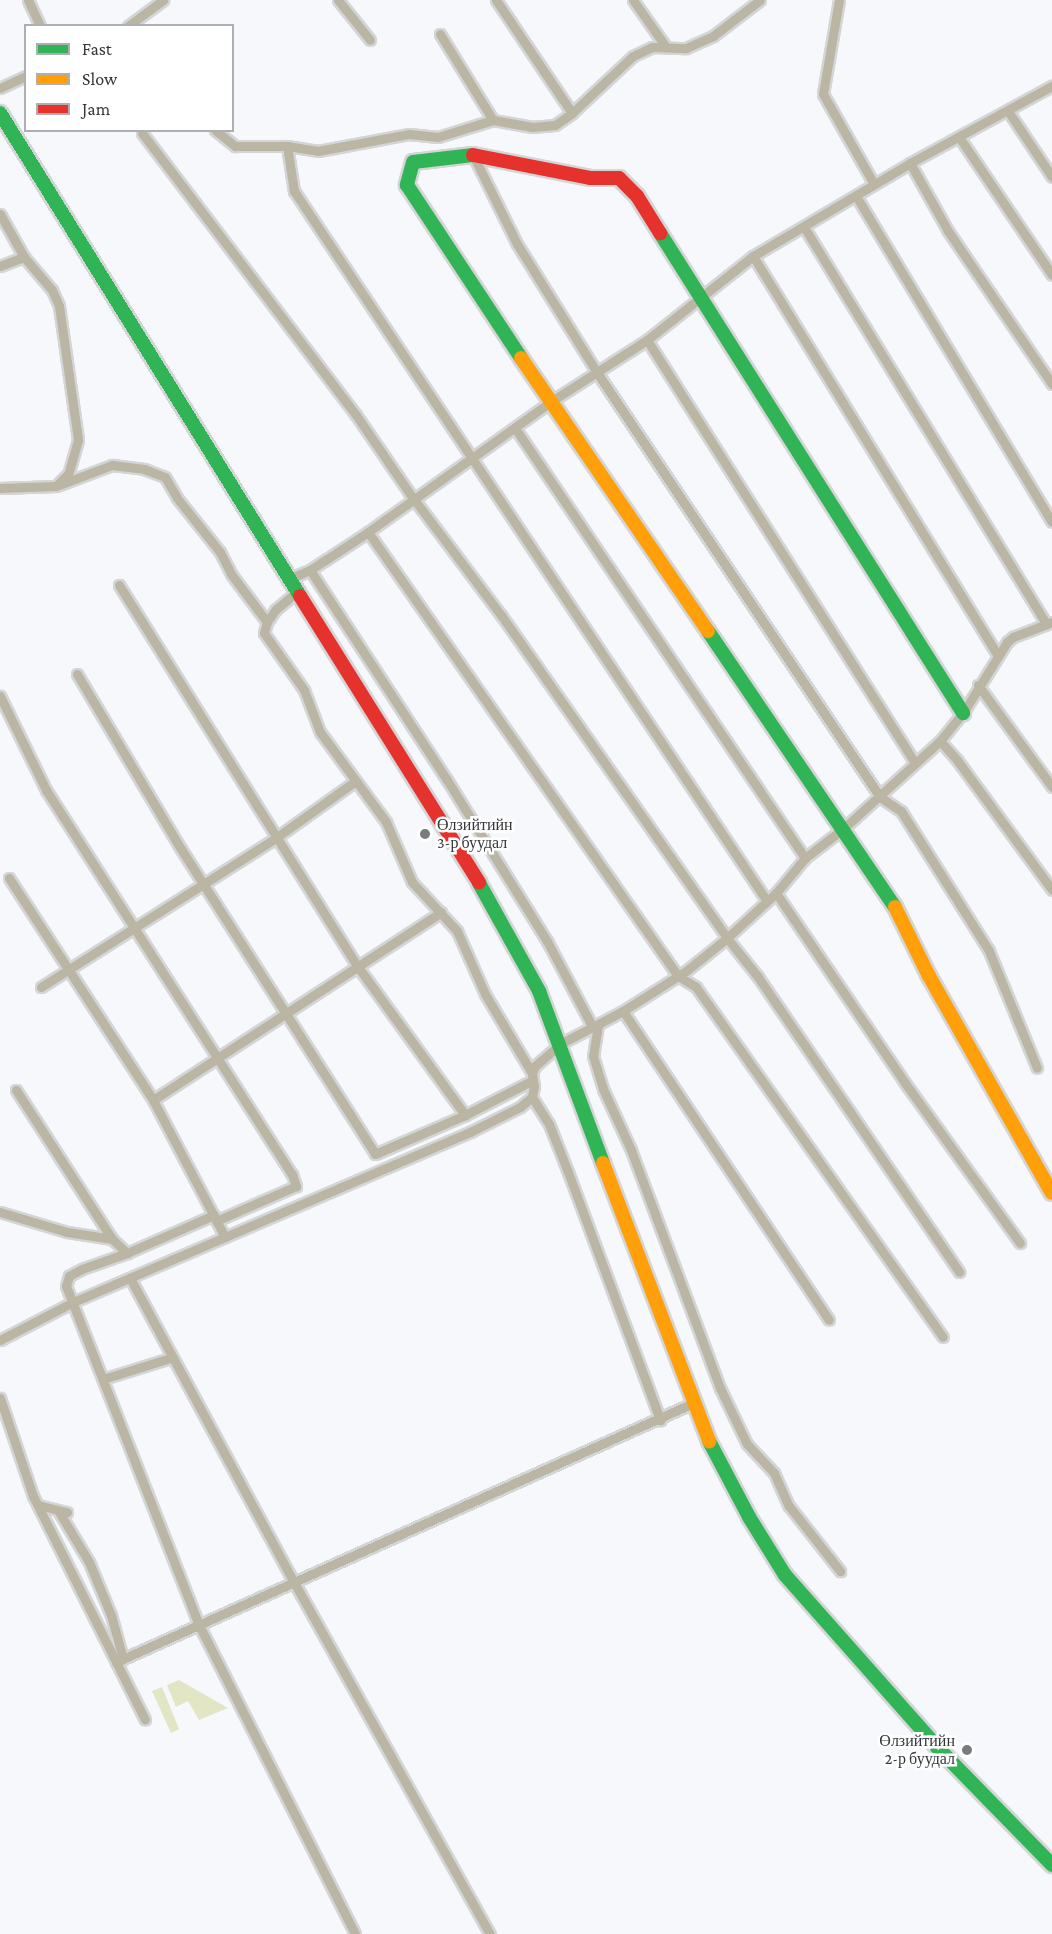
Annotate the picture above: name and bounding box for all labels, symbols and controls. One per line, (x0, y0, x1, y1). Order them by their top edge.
legend (24, 24, 234, 132)
text: Fast (82, 39, 112, 59)
text: Slow (82, 69, 117, 89)
text: Jam (82, 99, 110, 119)
place label: Өлзийтийн 3-р буудал (437, 815, 513, 853)
marker: Өлзийтийн 3-р буудал (418, 827, 432, 841)
place label: Өлзийтийн 2-р буудал (879, 1731, 955, 1769)
marker: Өлзийтийн 2-р буудал (960, 1743, 974, 1757)

